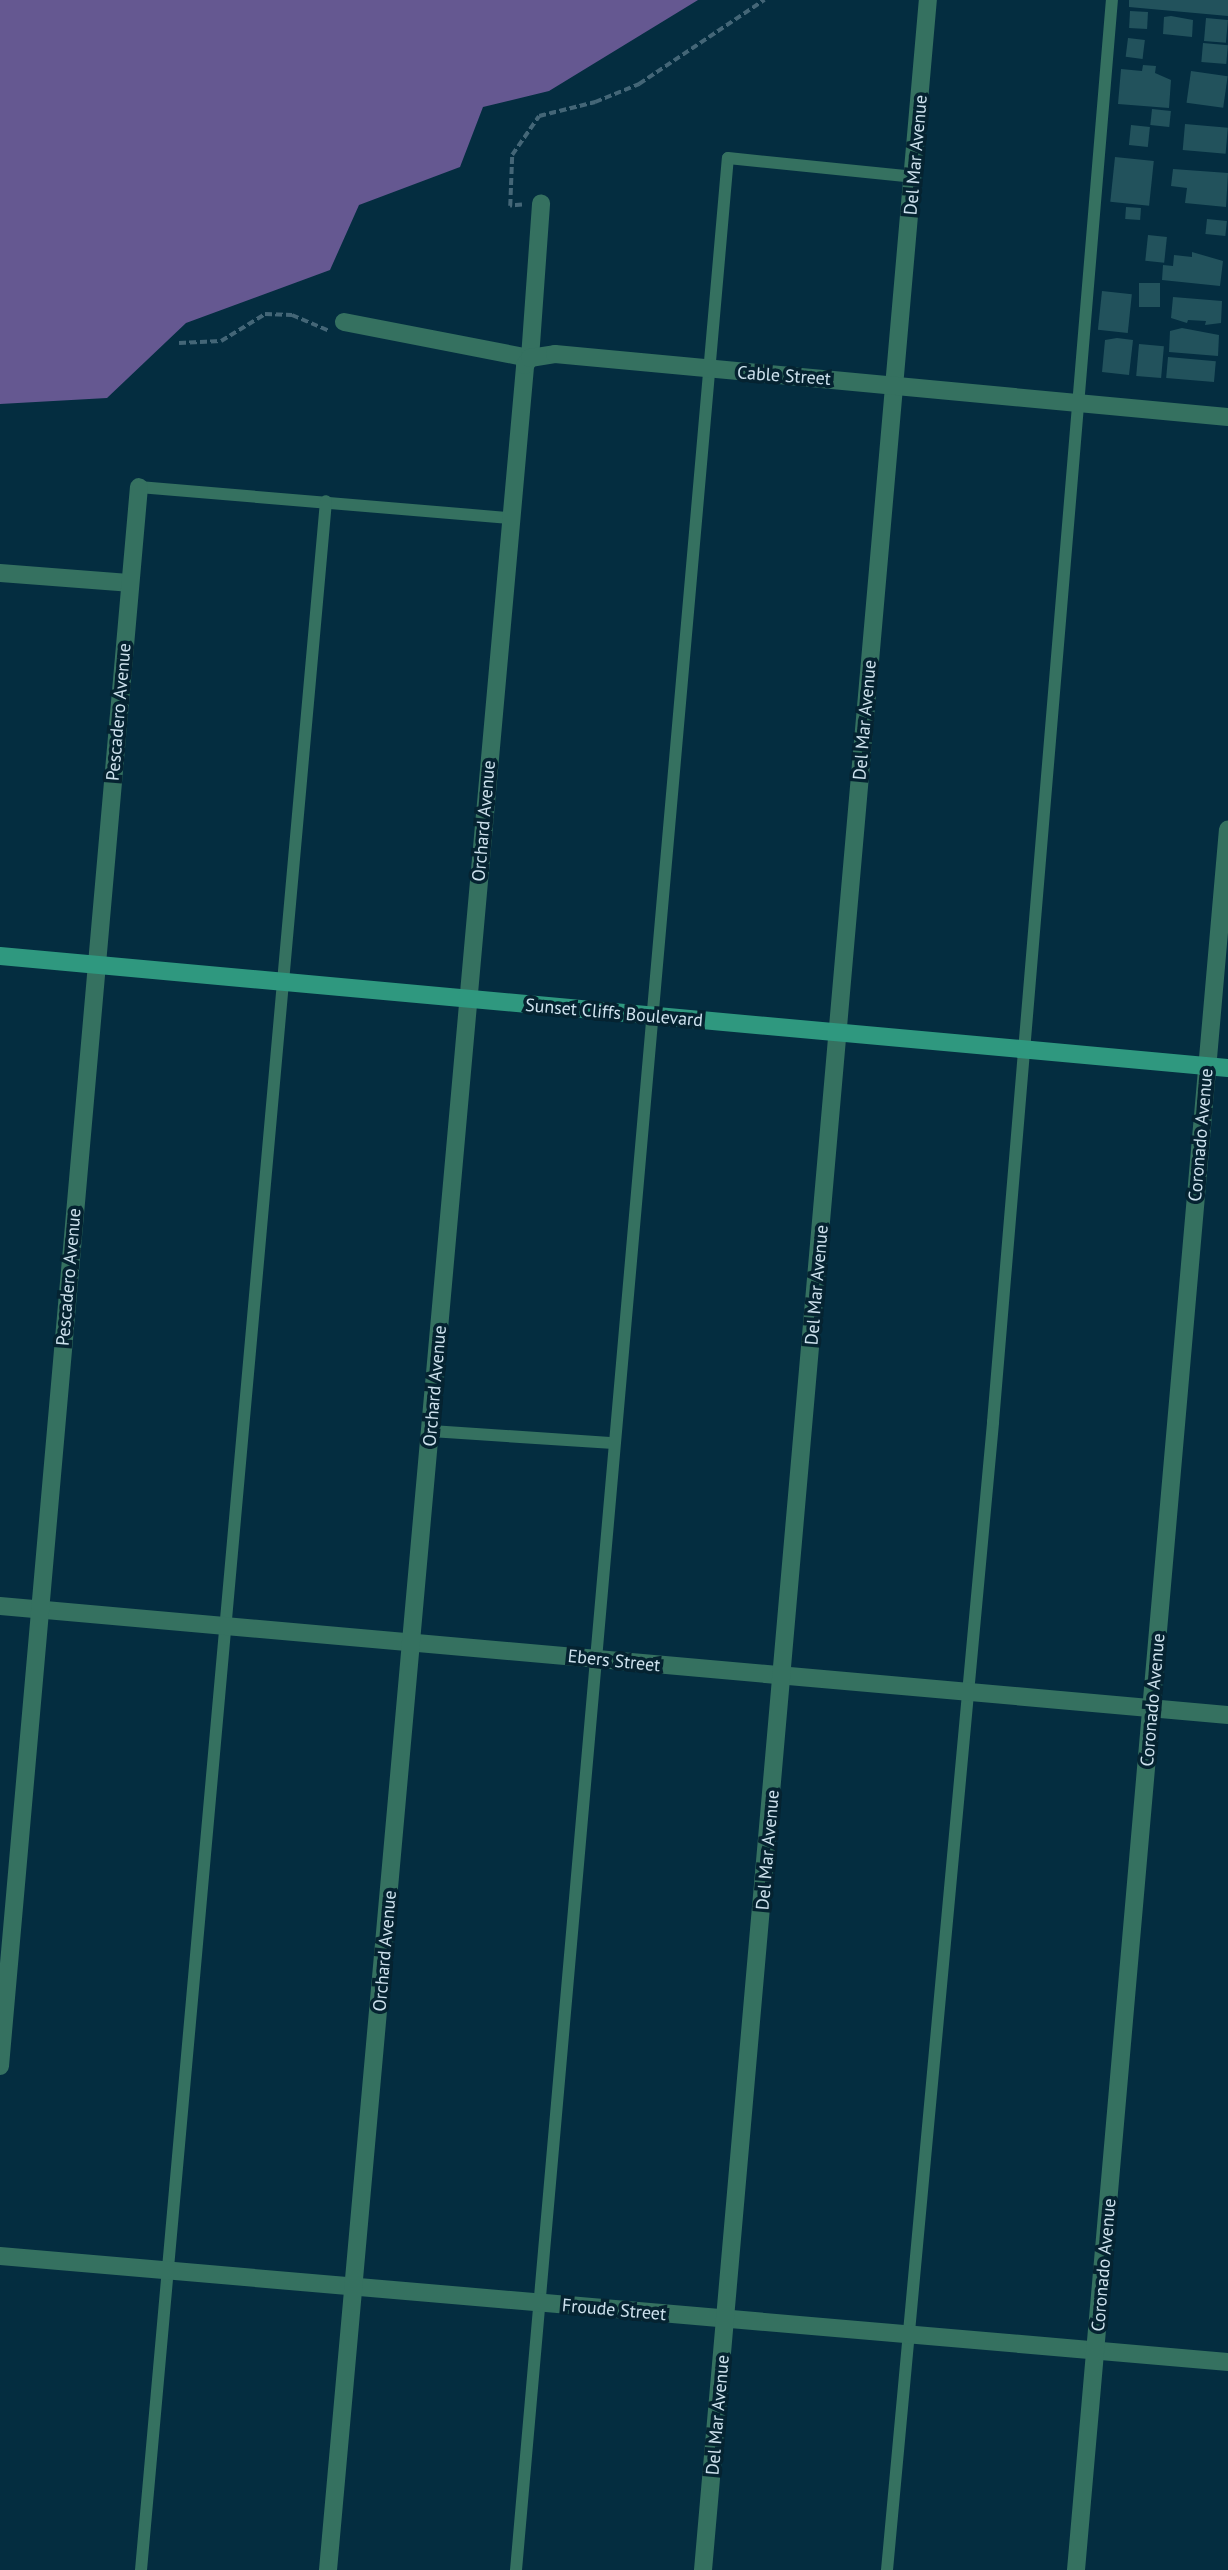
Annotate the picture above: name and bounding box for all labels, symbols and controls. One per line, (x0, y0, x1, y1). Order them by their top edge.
street label: Del Mar Avenue (900, 94, 932, 216)
street label: Cable Street (736, 362, 832, 390)
street label: Pescadero Avenue (102, 642, 136, 782)
street label: Del Mar Avenue (849, 659, 881, 781)
street label: Orchard Avenue (468, 759, 500, 883)
street label: Sunset Cliffs Boulevard (524, 994, 704, 1032)
street label: Coronado Avenue (1184, 1067, 1218, 1203)
street label: Pescadero Avenue (52, 1207, 86, 1347)
street label: Del Mar Avenue (801, 1224, 833, 1346)
street label: Orchard Avenue (419, 1324, 451, 1448)
street label: Coronado Avenue (1136, 1632, 1170, 1768)
street label: Ebers Street (567, 1645, 661, 1677)
street label: Del Mar Avenue (752, 1789, 784, 1911)
street label: Orchard Avenue (369, 1889, 401, 2013)
street label: Coronado Avenue (1087, 2197, 1121, 2333)
street label: Froude Street (561, 2295, 667, 2325)
street label: Del Mar Avenue (702, 2354, 734, 2476)

